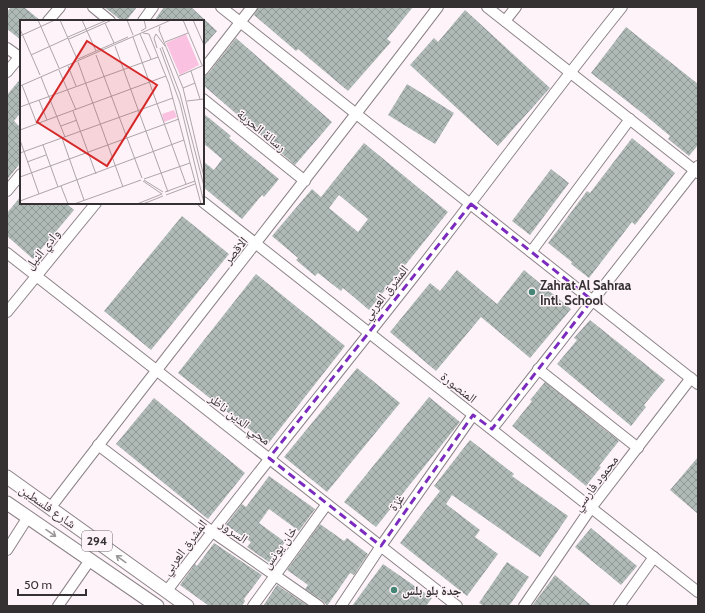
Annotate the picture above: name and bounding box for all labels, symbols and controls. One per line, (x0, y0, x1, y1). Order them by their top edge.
inset map (20, 20, 204, 204)
street label: رسالة الحرية (234, 105, 290, 155)
street label: وادي النيل (21, 225, 66, 275)
street label: الاقصر (219, 233, 252, 268)
street label: المشرق العربي (359, 261, 414, 325)
place label: Zahrat Al Sahraa Intl. School (540, 277, 632, 308)
marker: Zahrat Al Sahraa Intl. School (527, 287, 537, 297)
street label: المنصورة (437, 368, 480, 407)
street label: محي الدين ناظر (203, 389, 274, 451)
street label: محمود فارسي (569, 452, 624, 516)
street label: شارع فلسطين (15, 481, 79, 533)
street label: غزة (385, 490, 409, 514)
street label: السرور (215, 515, 251, 547)
street label: المشرق العربي (158, 516, 213, 580)
street label: خان يونس (258, 522, 301, 572)
one-way arrow (45, 529, 56, 537)
road number: 294 (82, 531, 112, 551)
one-way arrow (116, 555, 127, 563)
scale bar (18, 571, 86, 597)
text: 50 m (24, 577, 52, 592)
place label: جدة بلو بلس (402, 582, 462, 599)
marker: جدة بلو بلس (389, 585, 399, 595)

